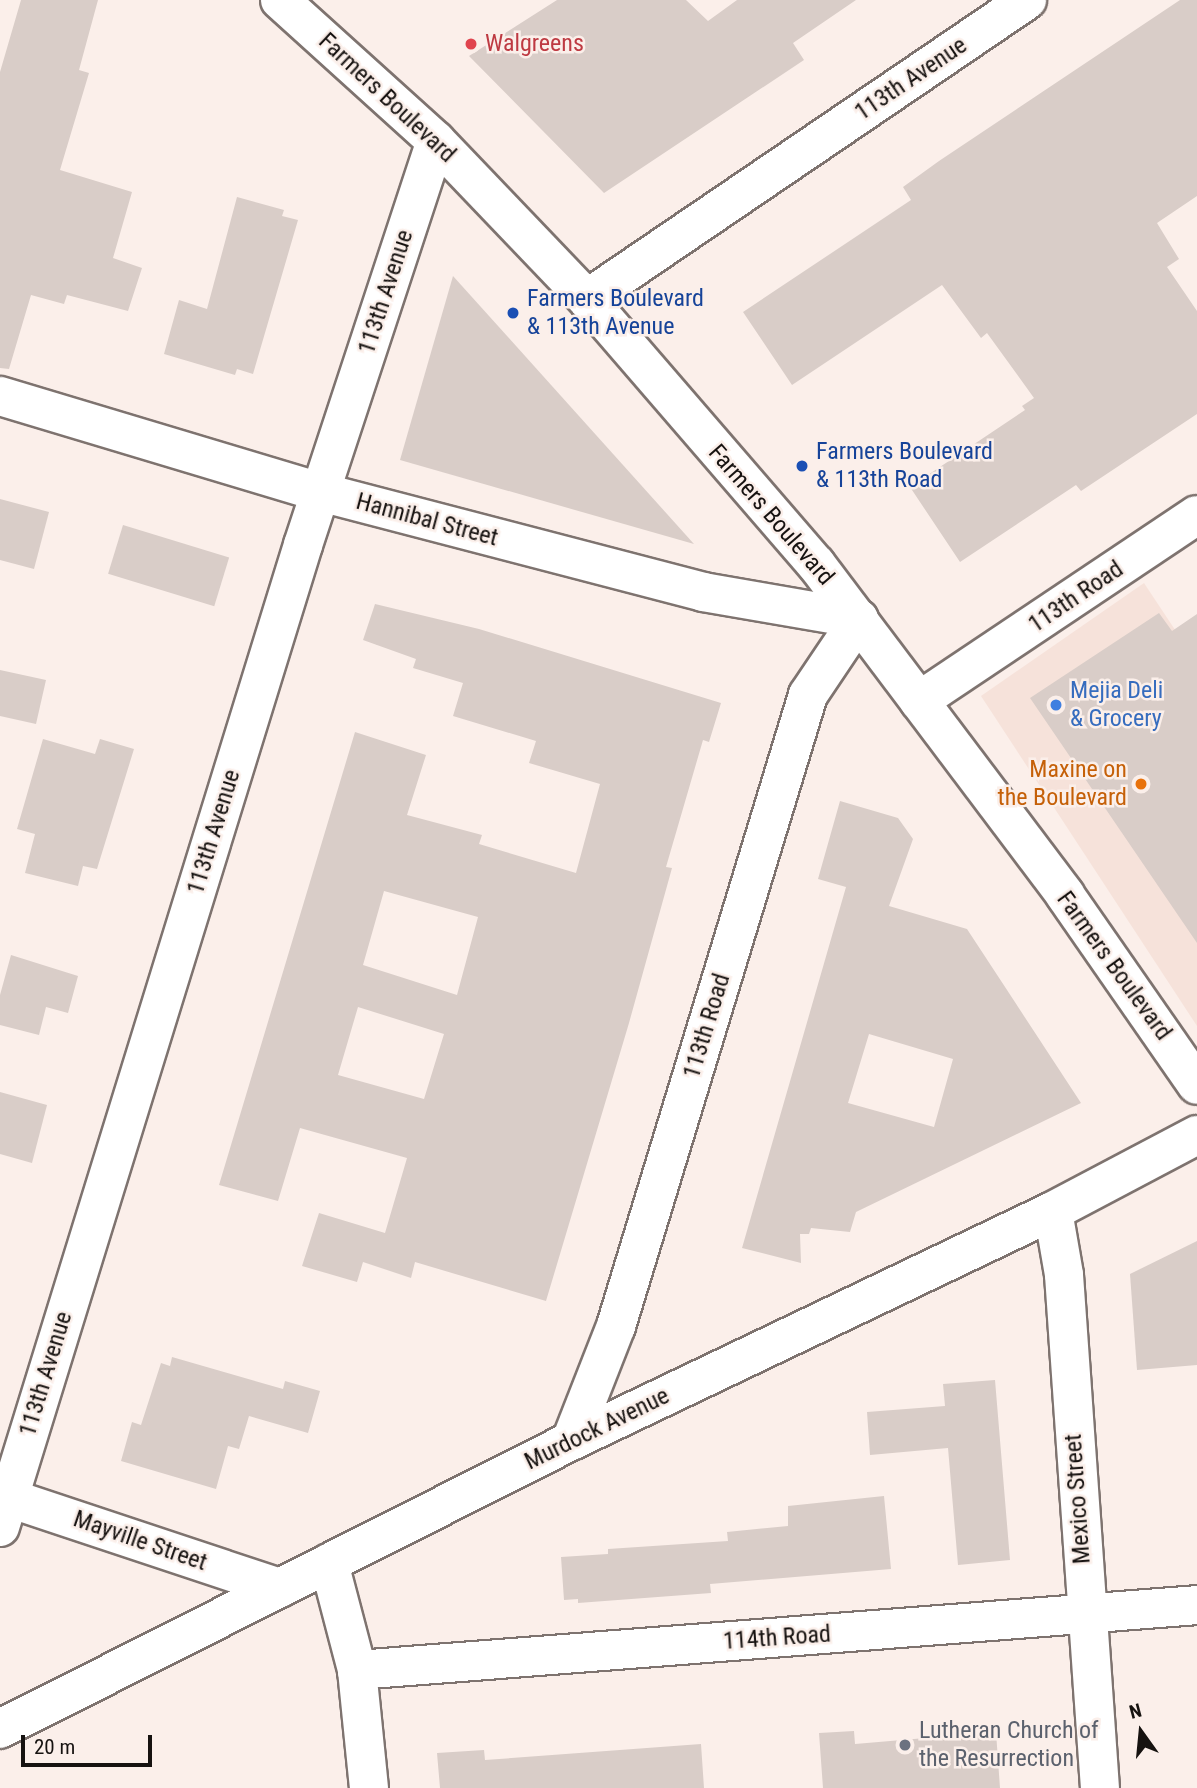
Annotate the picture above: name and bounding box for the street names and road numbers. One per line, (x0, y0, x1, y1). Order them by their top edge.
street label: Farmers Boulevard (312, 27, 462, 169)
street label: 113th Avenue (850, 31, 972, 127)
street label: 113th Avenue (352, 226, 420, 358)
street label: Farmers Boulevard (702, 439, 840, 591)
street label: Hannibal Street (353, 487, 501, 553)
street label: 113th Road (1023, 555, 1129, 639)
street label: 113th Avenue (181, 766, 247, 898)
street label: Farmers Boulevard (1050, 886, 1178, 1046)
street label: 113th Road (677, 970, 737, 1082)
street label: 113th Avenue (13, 1308, 79, 1440)
street label: Murdock Avenue (520, 1382, 674, 1476)
street label: Mexico Street (1059, 1433, 1097, 1565)
street label: Mayville Street (69, 1505, 211, 1577)
street label: 114th Road (722, 1620, 832, 1656)

